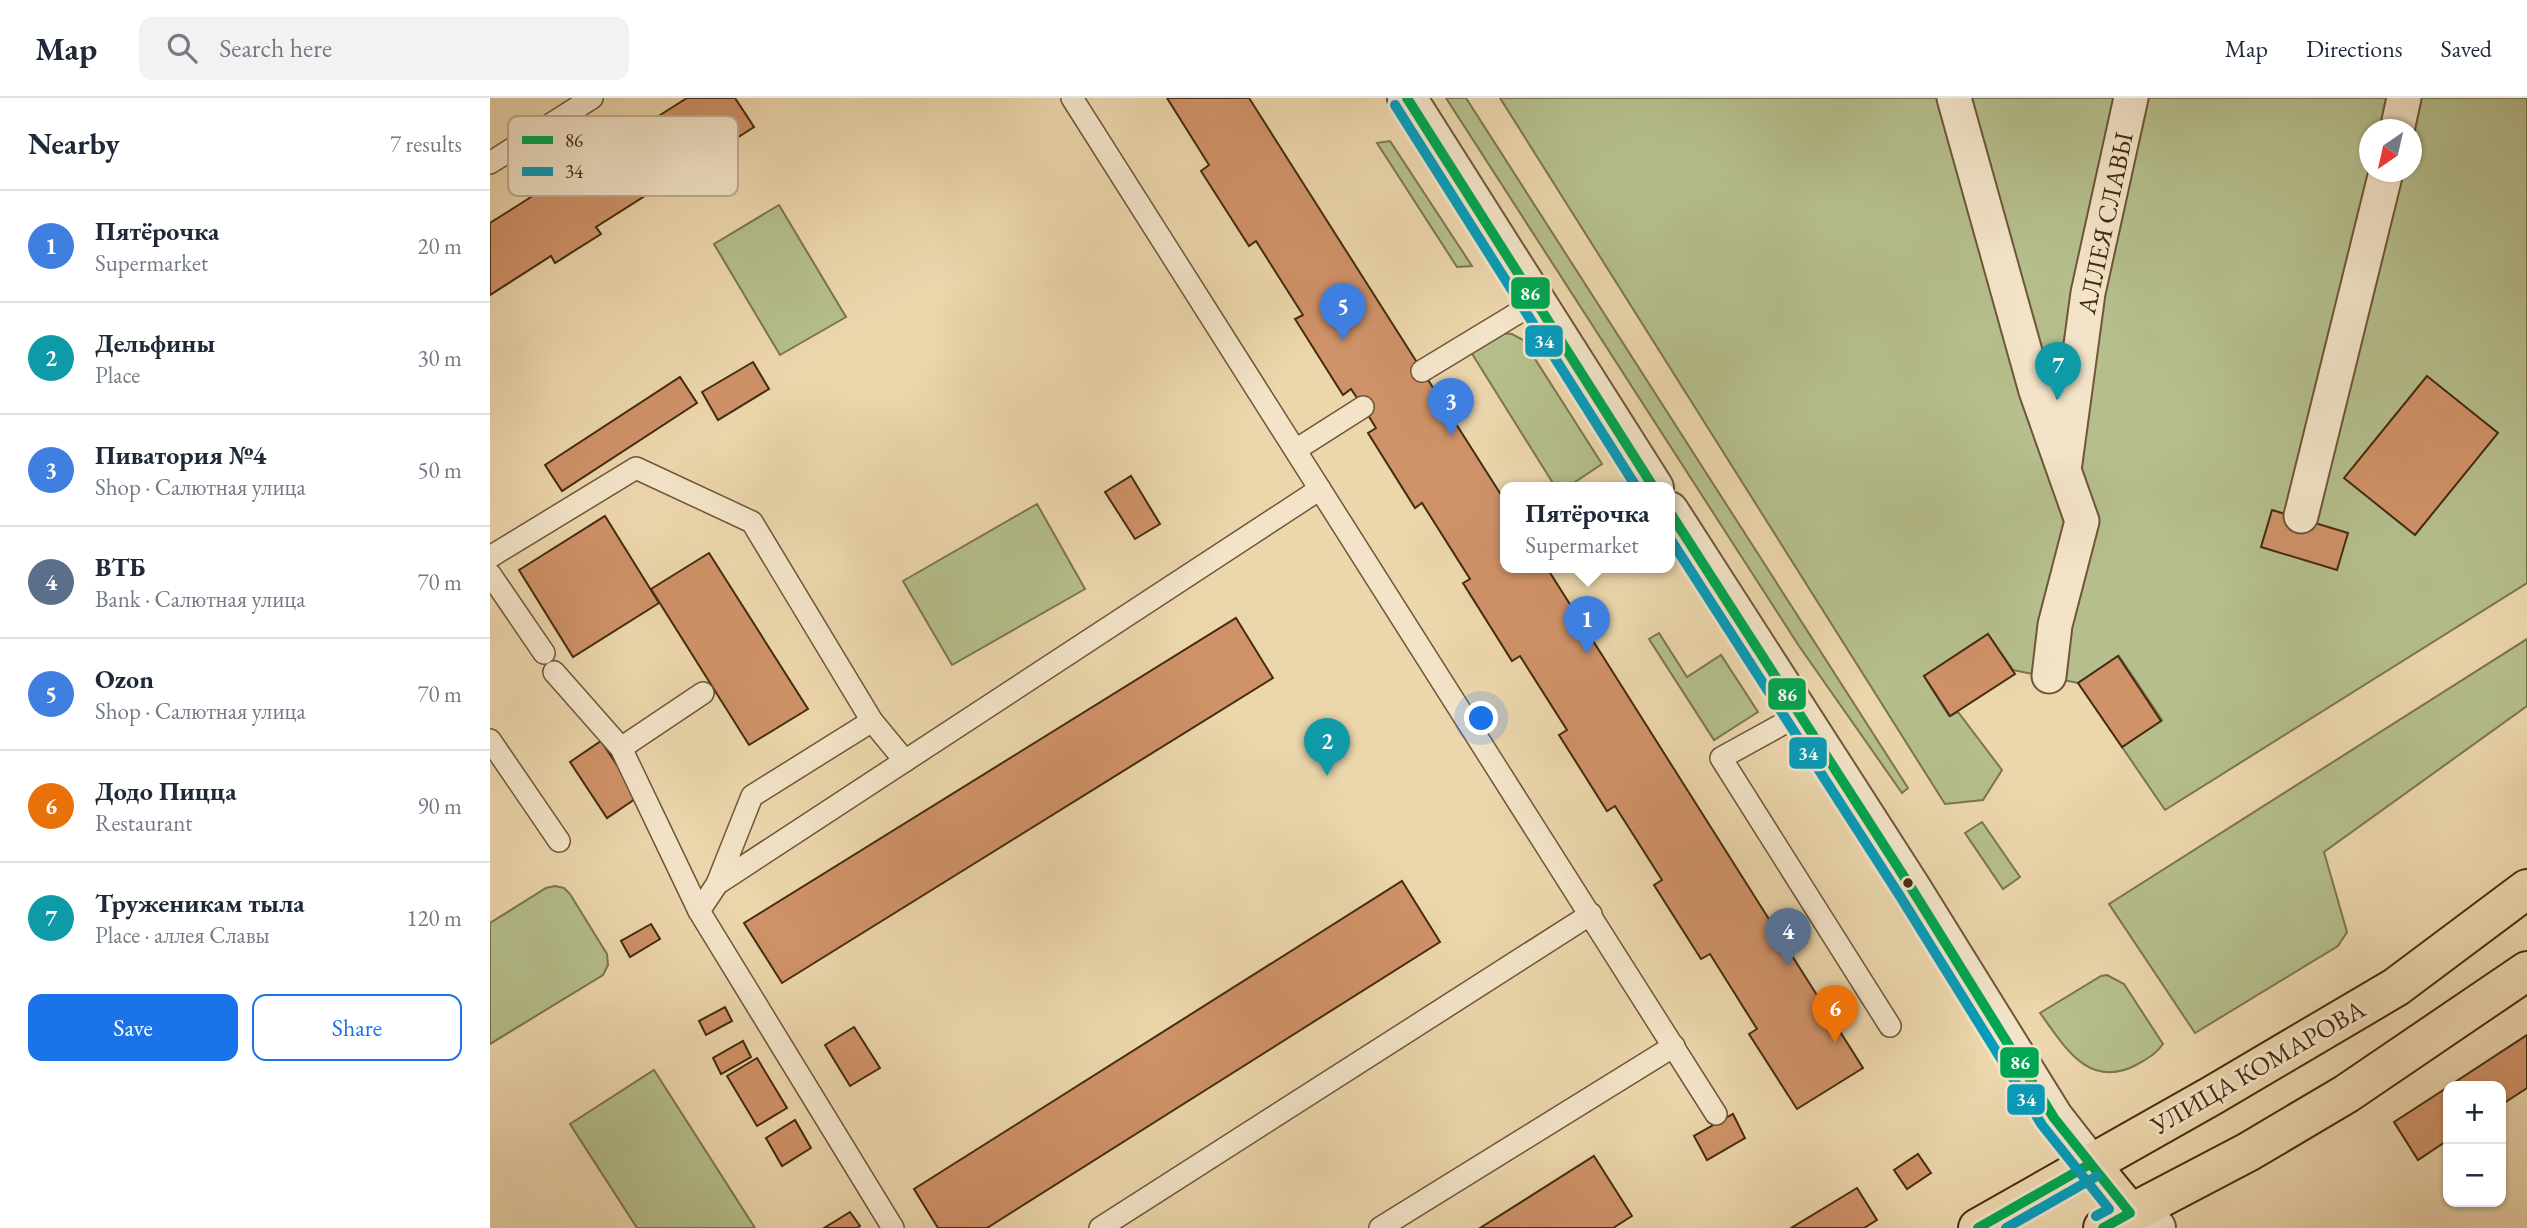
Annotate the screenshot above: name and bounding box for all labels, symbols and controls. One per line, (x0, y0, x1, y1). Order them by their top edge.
search box (139, 17, 629, 80)
text: Map (35, 27, 97, 70)
icon: search (163, 29, 201, 67)
text: Search here (219, 31, 332, 65)
text: Map (2225, 33, 2268, 64)
text: Directions (2306, 33, 2403, 64)
text: Saved (2441, 33, 2492, 64)
legend (508, 116, 738, 196)
north arrow (2359, 119, 2422, 182)
text: Nearby (28, 124, 120, 163)
text: 86 (565, 128, 583, 153)
text: 7 results (390, 129, 462, 159)
street label: АЛЛЕЯ СЛАВЫ (2069, 129, 2141, 318)
text: 34 (565, 159, 584, 184)
text: Пятёрочка (95, 214, 219, 248)
text: 1 (45, 231, 57, 261)
text: 20 m (417, 231, 462, 261)
text: Supermarket (95, 248, 208, 278)
line badge: 86 (1510, 276, 1551, 310)
text: 86 (1520, 281, 1540, 306)
pin: 5 (1320, 283, 1366, 341)
line badge: 34 (1524, 324, 1564, 358)
text: Дельфины (95, 326, 215, 360)
text: 34 (1534, 329, 1555, 354)
pin: 7 (2035, 342, 2081, 400)
text: 2 (45, 343, 57, 373)
text: 30 m (417, 343, 462, 373)
text: Place (95, 360, 140, 390)
pin: 3 (1428, 378, 1474, 436)
text: Пиватория №4 (95, 438, 266, 472)
text: 3 (45, 455, 57, 485)
text: 50 m (417, 455, 462, 485)
text: Shop · Салютная улица (95, 472, 306, 502)
popup (1500, 482, 1675, 573)
text: Пятёрочка (1525, 496, 1650, 530)
text: Supermarket (1525, 530, 1638, 560)
text: ВТБ (95, 550, 146, 584)
text: 4 (45, 567, 57, 597)
text: 70 m (417, 567, 462, 597)
text: Bank · Салютная улица (95, 584, 305, 614)
pin: 1 (1564, 596, 1610, 654)
text: Ozon (95, 662, 154, 696)
line badge: 86 (1767, 677, 1807, 711)
text: 5 (45, 679, 57, 709)
text: 70 m (417, 679, 462, 709)
text: 86 (1777, 682, 1797, 707)
text: Shop · Салютная улица (95, 696, 306, 726)
your location (1464, 701, 1498, 735)
pin: 2 (1304, 718, 1350, 776)
line badge: 34 (1788, 736, 1828, 770)
text: 34 (1798, 741, 1819, 766)
text: Додо Пицца (95, 774, 237, 808)
text: 6 (45, 791, 57, 821)
text: 90 m (417, 791, 462, 821)
text: Restaurant (95, 808, 193, 838)
unlabelled marker (1901, 876, 1915, 890)
text: Труженикам тыла (95, 886, 305, 920)
text: 7 (45, 903, 57, 933)
text: 120 m (406, 903, 462, 933)
pin: 4 (1765, 908, 1811, 966)
text: Place · аллея Славы (95, 920, 270, 950)
pin: 6 (1812, 985, 1858, 1043)
street label: УЛИЦА КОМАРОВА (2144, 991, 2372, 1143)
button: Save (28, 994, 238, 1061)
button: Share (252, 994, 462, 1061)
line badge: 86 (1999, 1046, 2040, 1079)
text: 86 (2010, 1050, 2030, 1075)
map controls (2443, 1081, 2506, 1207)
button: + (2443, 1081, 2506, 1144)
line badge: 34 (2006, 1083, 2046, 1116)
text: 34 (2016, 1087, 2037, 1112)
button: − (2443, 1144, 2506, 1207)

